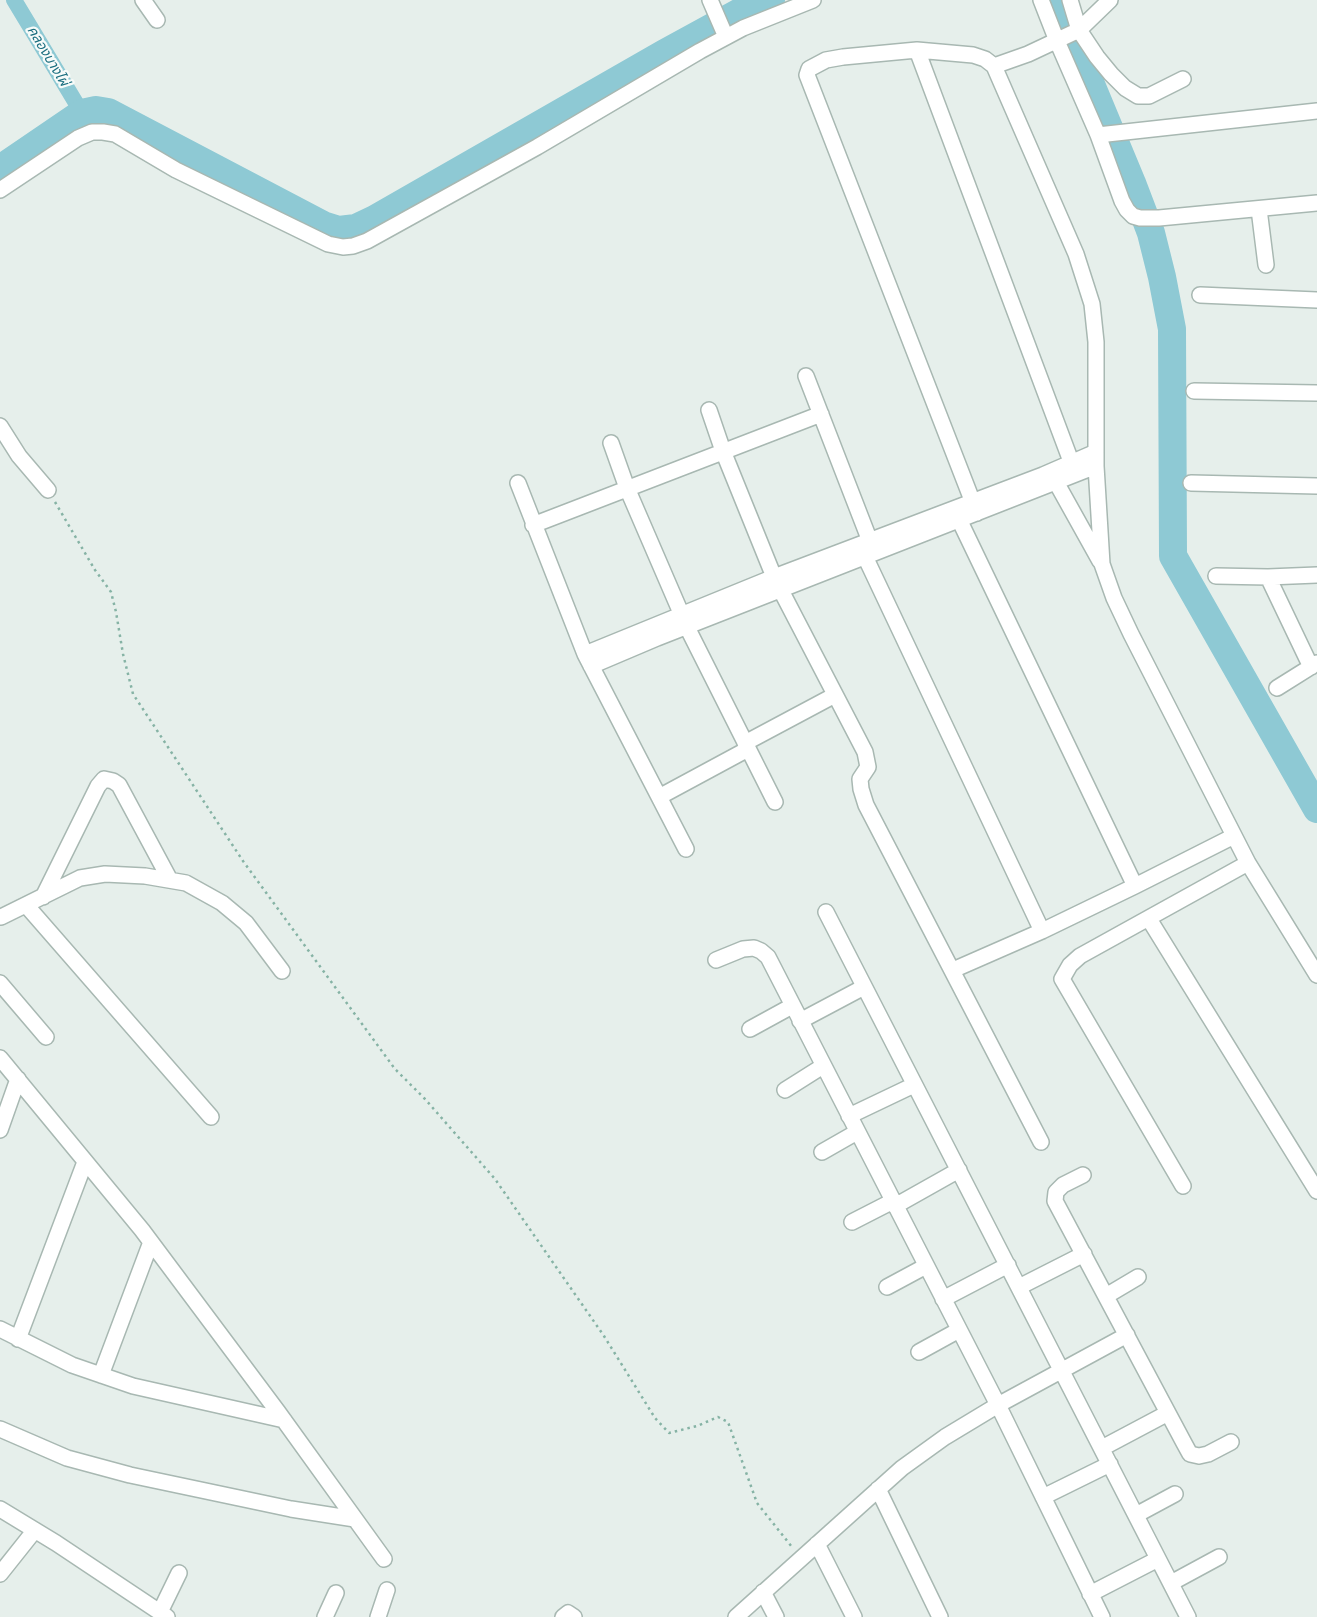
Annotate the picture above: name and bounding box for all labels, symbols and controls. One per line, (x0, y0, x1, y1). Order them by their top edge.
water label: คลองบางไผ่ (24, 23, 72, 89)

